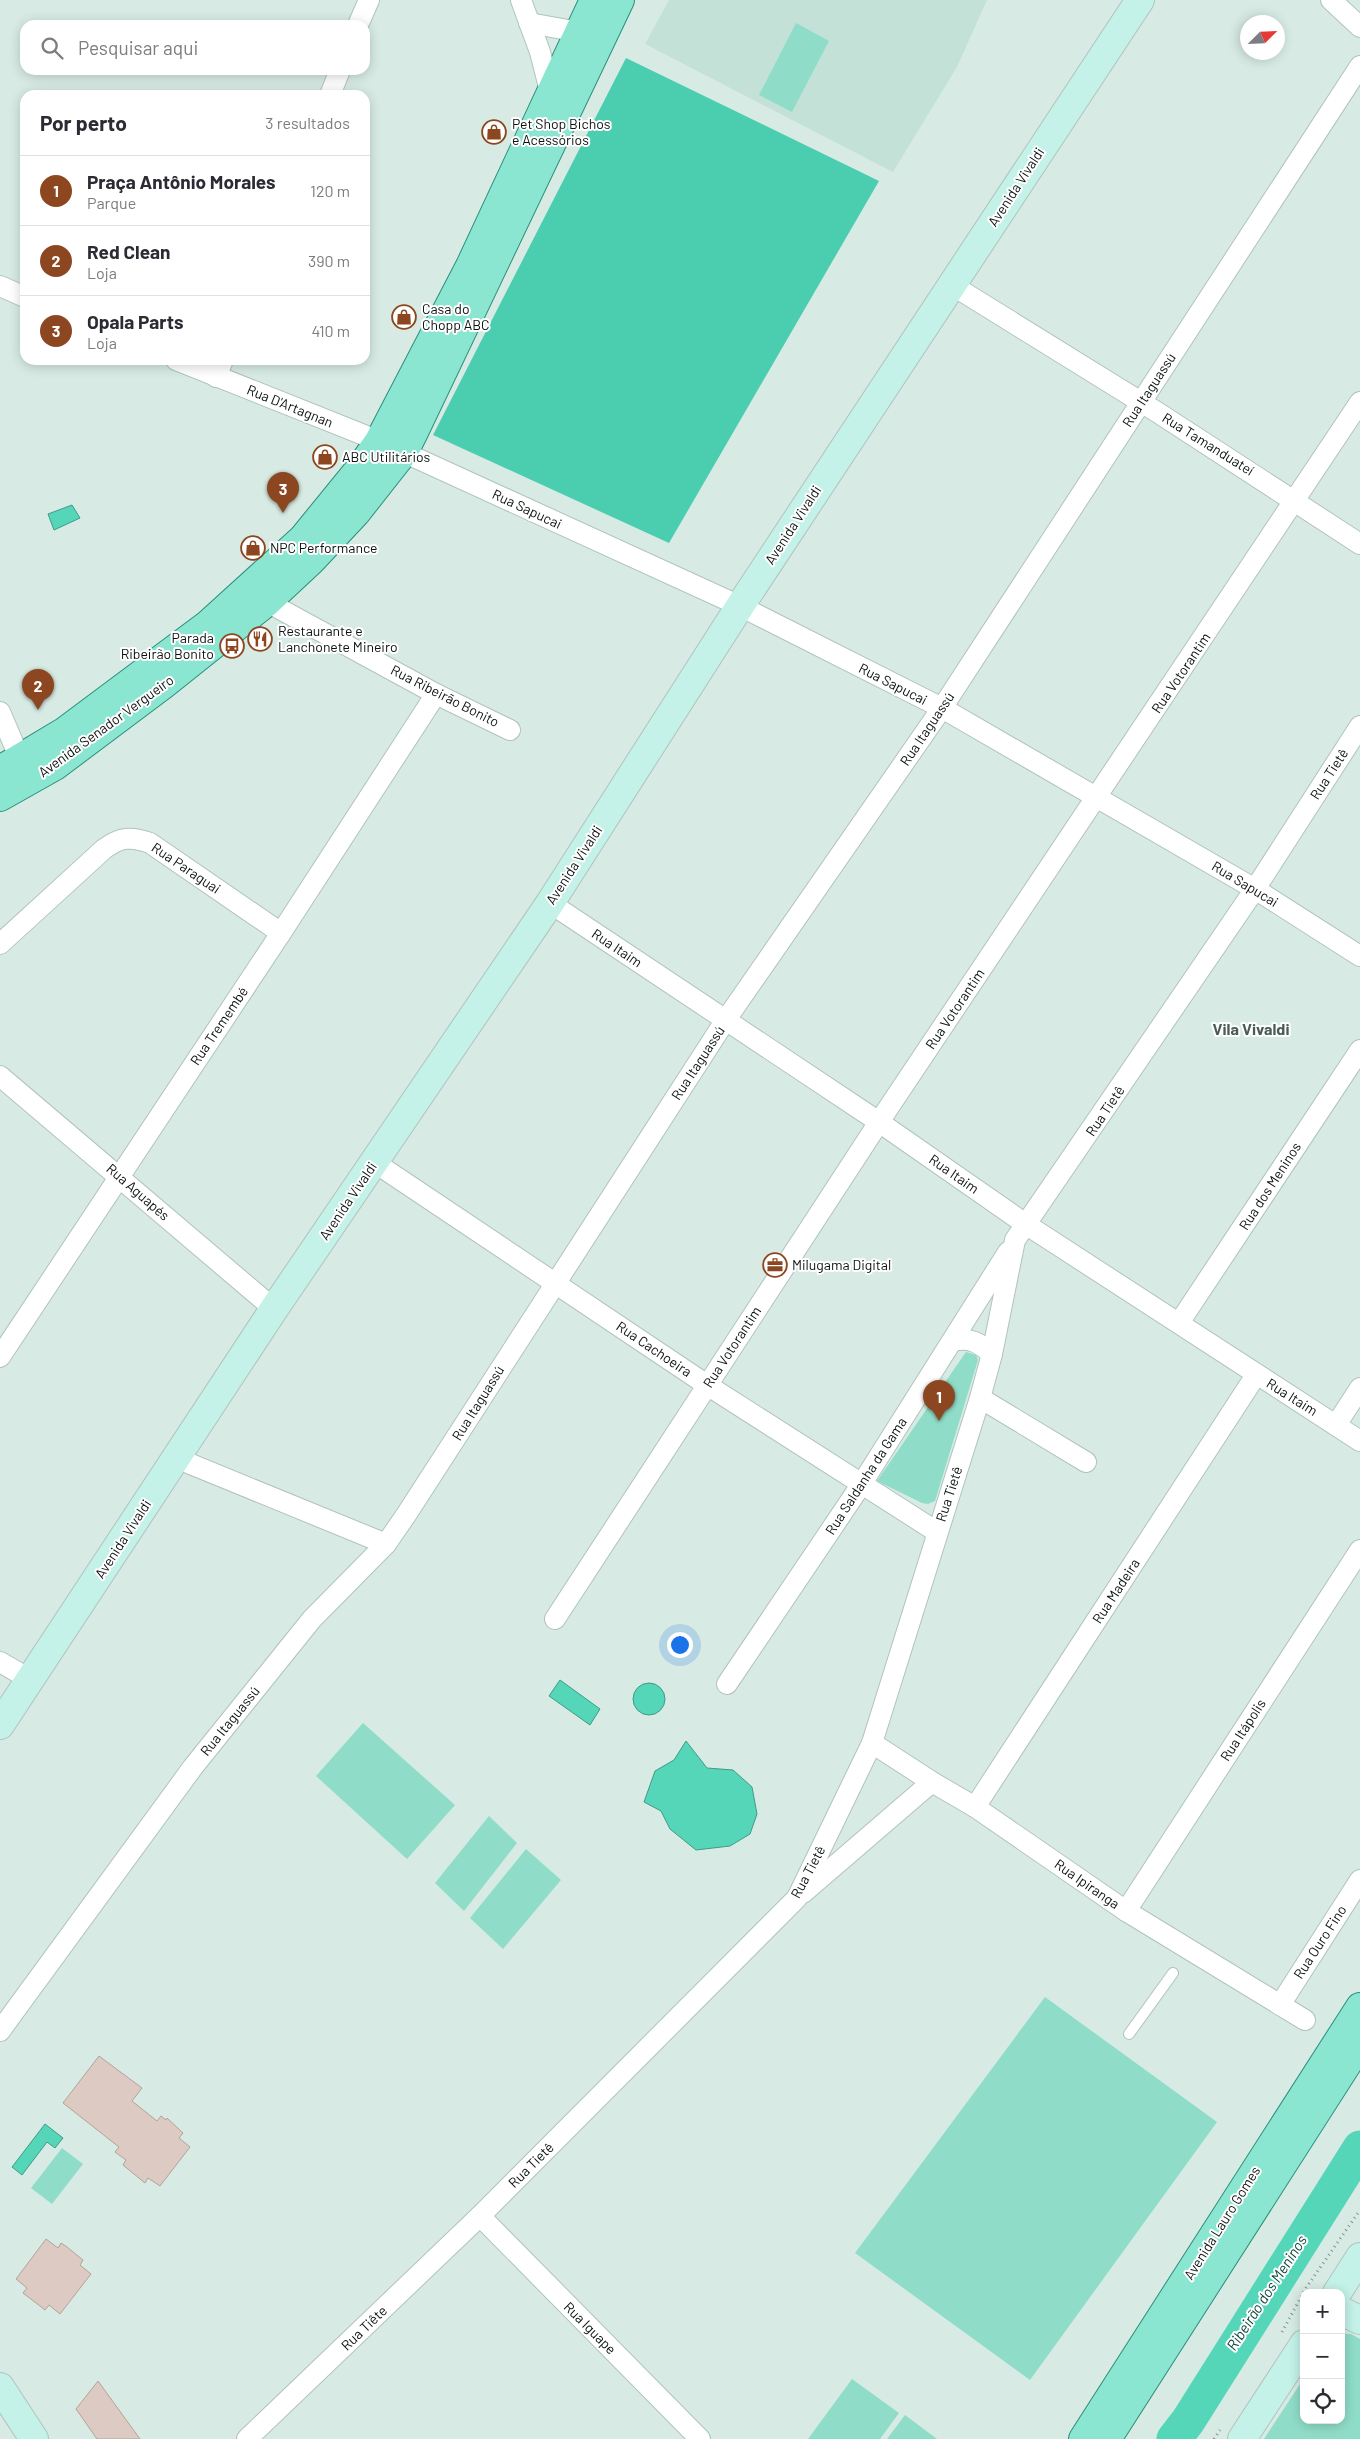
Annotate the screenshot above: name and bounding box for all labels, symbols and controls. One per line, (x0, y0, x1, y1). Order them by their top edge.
north arrow (1240, 15, 1285, 60)
search box (20, 20, 370, 75)
icon: search (38, 34, 66, 62)
text: Pesquisar aqui (78, 36, 198, 59)
text: Por perto (40, 110, 127, 135)
text: 3 resultados (265, 113, 350, 132)
place label: Pet Shop Bichos e Acessórios (512, 115, 611, 148)
shop icon: Pet Shop Bichos e Acessórios (481, 119, 507, 145)
street label: Avenida Vivaldi (984, 144, 1047, 229)
text: Praça Antônio Morales (87, 170, 276, 193)
text: 1 (53, 181, 59, 200)
text: 120 m (310, 181, 350, 200)
text: Parque (87, 193, 136, 212)
text: Red Clean (87, 240, 170, 263)
text: 2 (52, 251, 60, 270)
text: 390 m (308, 251, 350, 270)
text: Loja (87, 263, 117, 282)
place label: Casa do Chopp ABC (422, 300, 490, 333)
shop icon: Casa do Chopp ABC (391, 304, 417, 330)
text: Opala Parts (87, 310, 183, 333)
text: 3 (52, 321, 60, 340)
text: 410 m (312, 321, 350, 340)
text: Loja (87, 333, 117, 352)
street label: Rua Itaguassú (1118, 350, 1179, 430)
street label: Rua D'Artagnan (245, 381, 336, 431)
street label: Rua Tamanduateí (1159, 409, 1257, 479)
shop icon: ABC Utilitários (312, 444, 338, 470)
place label: ABC Utilitários (342, 448, 431, 465)
pin: 3 (267, 472, 299, 513)
street label: Avenida Vivaldi (761, 482, 824, 567)
street label: Rua Sapucai (490, 485, 565, 532)
shop icon: NPC Performance (240, 535, 266, 561)
place label: NPC Performance (270, 539, 378, 556)
place label: Restaurante e Lanchonete Mineiro (278, 622, 398, 655)
restaurant icon: Restaurante e Lanchonete Mineiro (247, 626, 273, 652)
place label: Parada Ribeirão Bonito (121, 629, 214, 662)
street label: Rua Votorantim (1147, 629, 1214, 716)
bus stop icon: Parada Ribeirão Bonito (219, 633, 245, 659)
street label: Rua Sapucai (856, 659, 930, 708)
street label: Rua Ribeirão Bonito (388, 661, 502, 730)
pin: 2 (22, 669, 54, 710)
street label: Avenida Senador Vergueiro (35, 671, 177, 780)
street label: Rua Itaguassú (896, 689, 957, 769)
street label: Rua Tietê (1306, 745, 1351, 802)
street label: Avenida Vivaldi (542, 822, 605, 907)
street label: Rua Paraguai (149, 838, 224, 897)
street label: Rua Sapucai (1209, 857, 1282, 910)
street label: Rua Itaim (589, 925, 646, 971)
street label: Rua Votorantim (921, 965, 988, 1052)
street label: Rua Tremembé (186, 983, 251, 1068)
district label: Vila Vivaldi (1213, 1019, 1290, 1038)
street label: Rua Itaguassú (667, 1023, 728, 1103)
street label: Rua Tietê (1082, 1082, 1128, 1139)
street label: Rua dos Meninos (1235, 1138, 1304, 1233)
street label: Rua Itaim (926, 1150, 983, 1197)
street label: Avenida Vivaldi (315, 1158, 380, 1243)
street label: Rua Aguapés (103, 1160, 174, 1224)
office icon: Milugama Digital (762, 1252, 788, 1278)
place label: Milugama Digital (792, 1256, 891, 1273)
street label: Rua Votorantim (699, 1303, 764, 1391)
street label: Rua Cachoeira (613, 1317, 695, 1380)
street label: Rua Itaguassú (448, 1362, 507, 1443)
street label: Rua Itaim (1264, 1374, 1321, 1419)
pin: 1 (923, 1380, 955, 1421)
street label: Rua Saldanha da Gama (821, 1414, 910, 1538)
street label: Rua Tietê (932, 1464, 965, 1524)
street label: Avenida Vivaldi (91, 1496, 154, 1581)
street label: Rua Madeira (1088, 1555, 1143, 1626)
your location (667, 1632, 693, 1658)
street label: Rua Itaguassú (196, 1682, 263, 1759)
street label: Rua Itápolis (1216, 1695, 1269, 1764)
street label: Rua Tietê (787, 1843, 828, 1901)
street label: Rua Ipiranga (1052, 1855, 1123, 1912)
street label: Rua Ouro Fino (1289, 1902, 1350, 1982)
street label: Rua Tietê (504, 2138, 557, 2191)
street label: Avenida Lauro Gomes (1180, 2163, 1264, 2283)
water label: Ribeirão dos Meninos (1222, 2232, 1310, 2353)
map controls (1300, 2289, 1345, 2424)
button: + (1300, 2289, 1345, 2334)
street label: Rua Iguape (561, 2298, 620, 2357)
street label: Rua Tiête (337, 2302, 390, 2354)
button: − (1300, 2334, 1345, 2379)
button: locate (1300, 2379, 1345, 2424)

